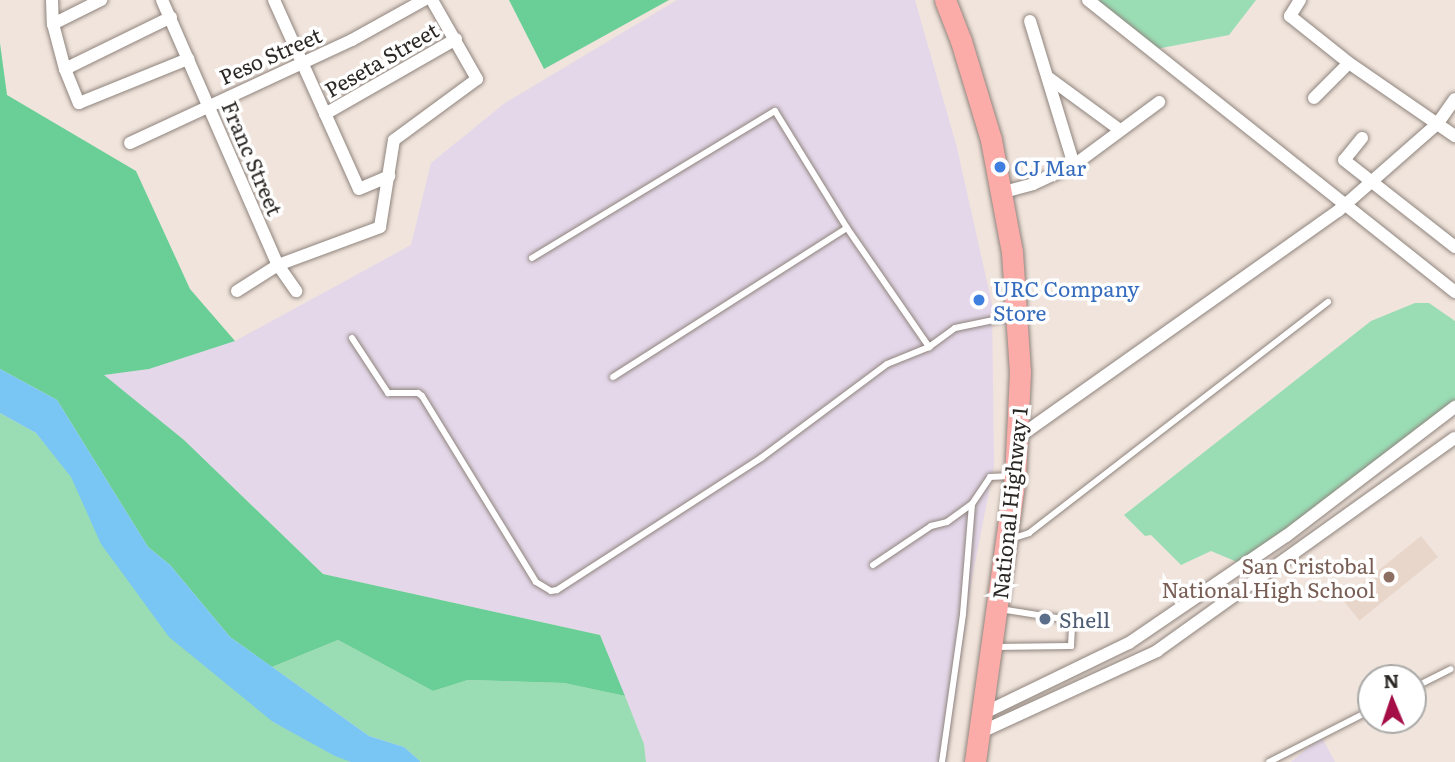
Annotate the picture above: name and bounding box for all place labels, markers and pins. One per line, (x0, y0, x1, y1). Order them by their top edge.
place label: CJ Mar (1014, 154, 1086, 180)
marker: CJ Mar (992, 159, 1008, 175)
place label: URC Company Store (993, 275, 1139, 325)
marker: URC Company Store (971, 292, 987, 308)
place label: San Cristobal National High School (1162, 552, 1375, 602)
marker: San Cristobal National High School (1381, 569, 1397, 585)
place label: Shell (1059, 606, 1110, 632)
marker: Shell (1037, 611, 1053, 627)

